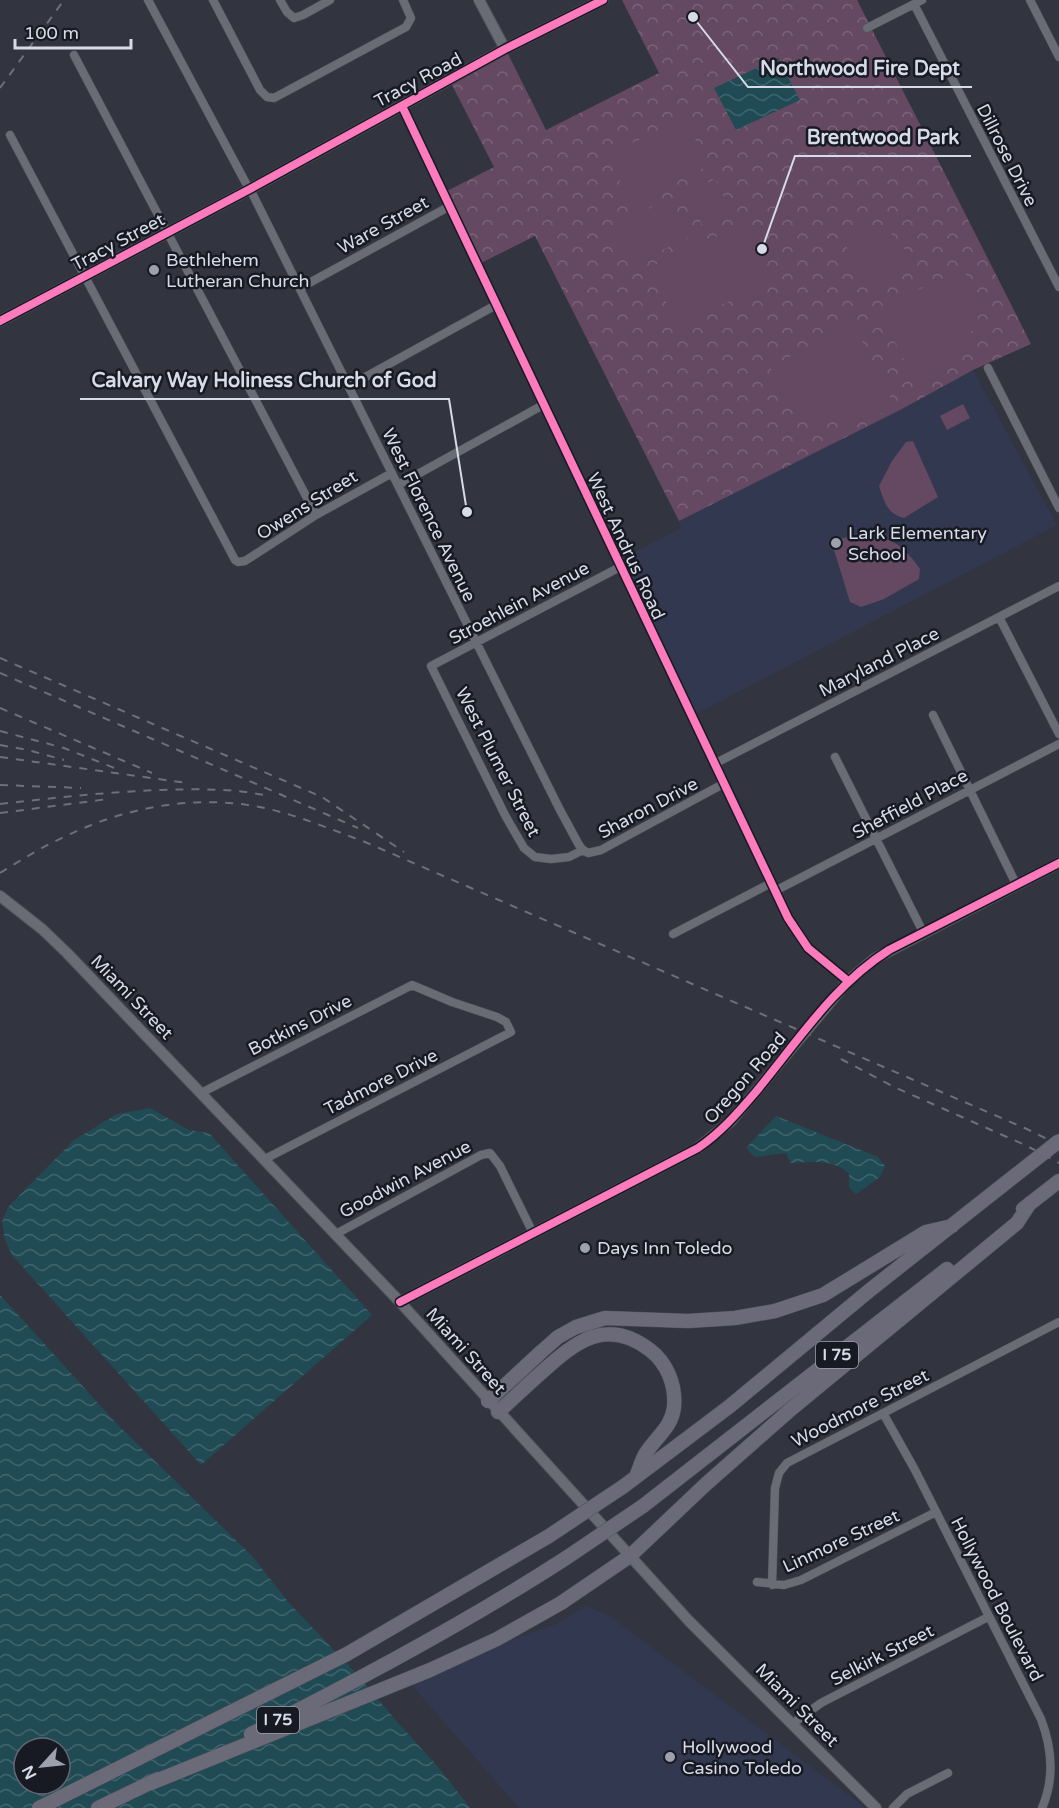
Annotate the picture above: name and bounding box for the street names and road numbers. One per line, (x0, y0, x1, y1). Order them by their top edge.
street label: Tracy Road (370, 48, 466, 112)
street label: Dillrose Drive (972, 100, 1042, 210)
street label: Ware Street (334, 191, 432, 259)
street label: Tracy Street (68, 208, 168, 276)
street label: West Florence Avenue (377, 425, 481, 605)
street label: Owens Street (253, 465, 362, 545)
street label: West Andrus Road (582, 469, 670, 623)
street label: Stroehlein Avenue (445, 557, 593, 649)
street label: Maryland Place (815, 622, 943, 702)
street label: West Plumer Street (451, 684, 545, 841)
street label: Sheffield Place (848, 764, 972, 844)
street label: Sharon Drive (594, 773, 702, 843)
street label: Miami Street (86, 950, 178, 1044)
street label: Botkins Drive (245, 990, 355, 1060)
street label: Oregon Road (699, 1028, 791, 1128)
street label: Tadmore Drive (321, 1044, 441, 1120)
street label: Goodwin Avenue (336, 1135, 474, 1223)
street label: Miami Street (421, 1303, 511, 1399)
road number: I 75 (816, 1342, 858, 1368)
street label: Woodmore Street (788, 1364, 932, 1452)
street label: Linmore Street (779, 1504, 903, 1578)
street label: Hollywood Boulevard (946, 1513, 1048, 1685)
street label: Selkirk Street (827, 1620, 937, 1690)
street label: Miami Street (751, 1659, 843, 1751)
road number: I 75 (257, 1707, 299, 1733)

